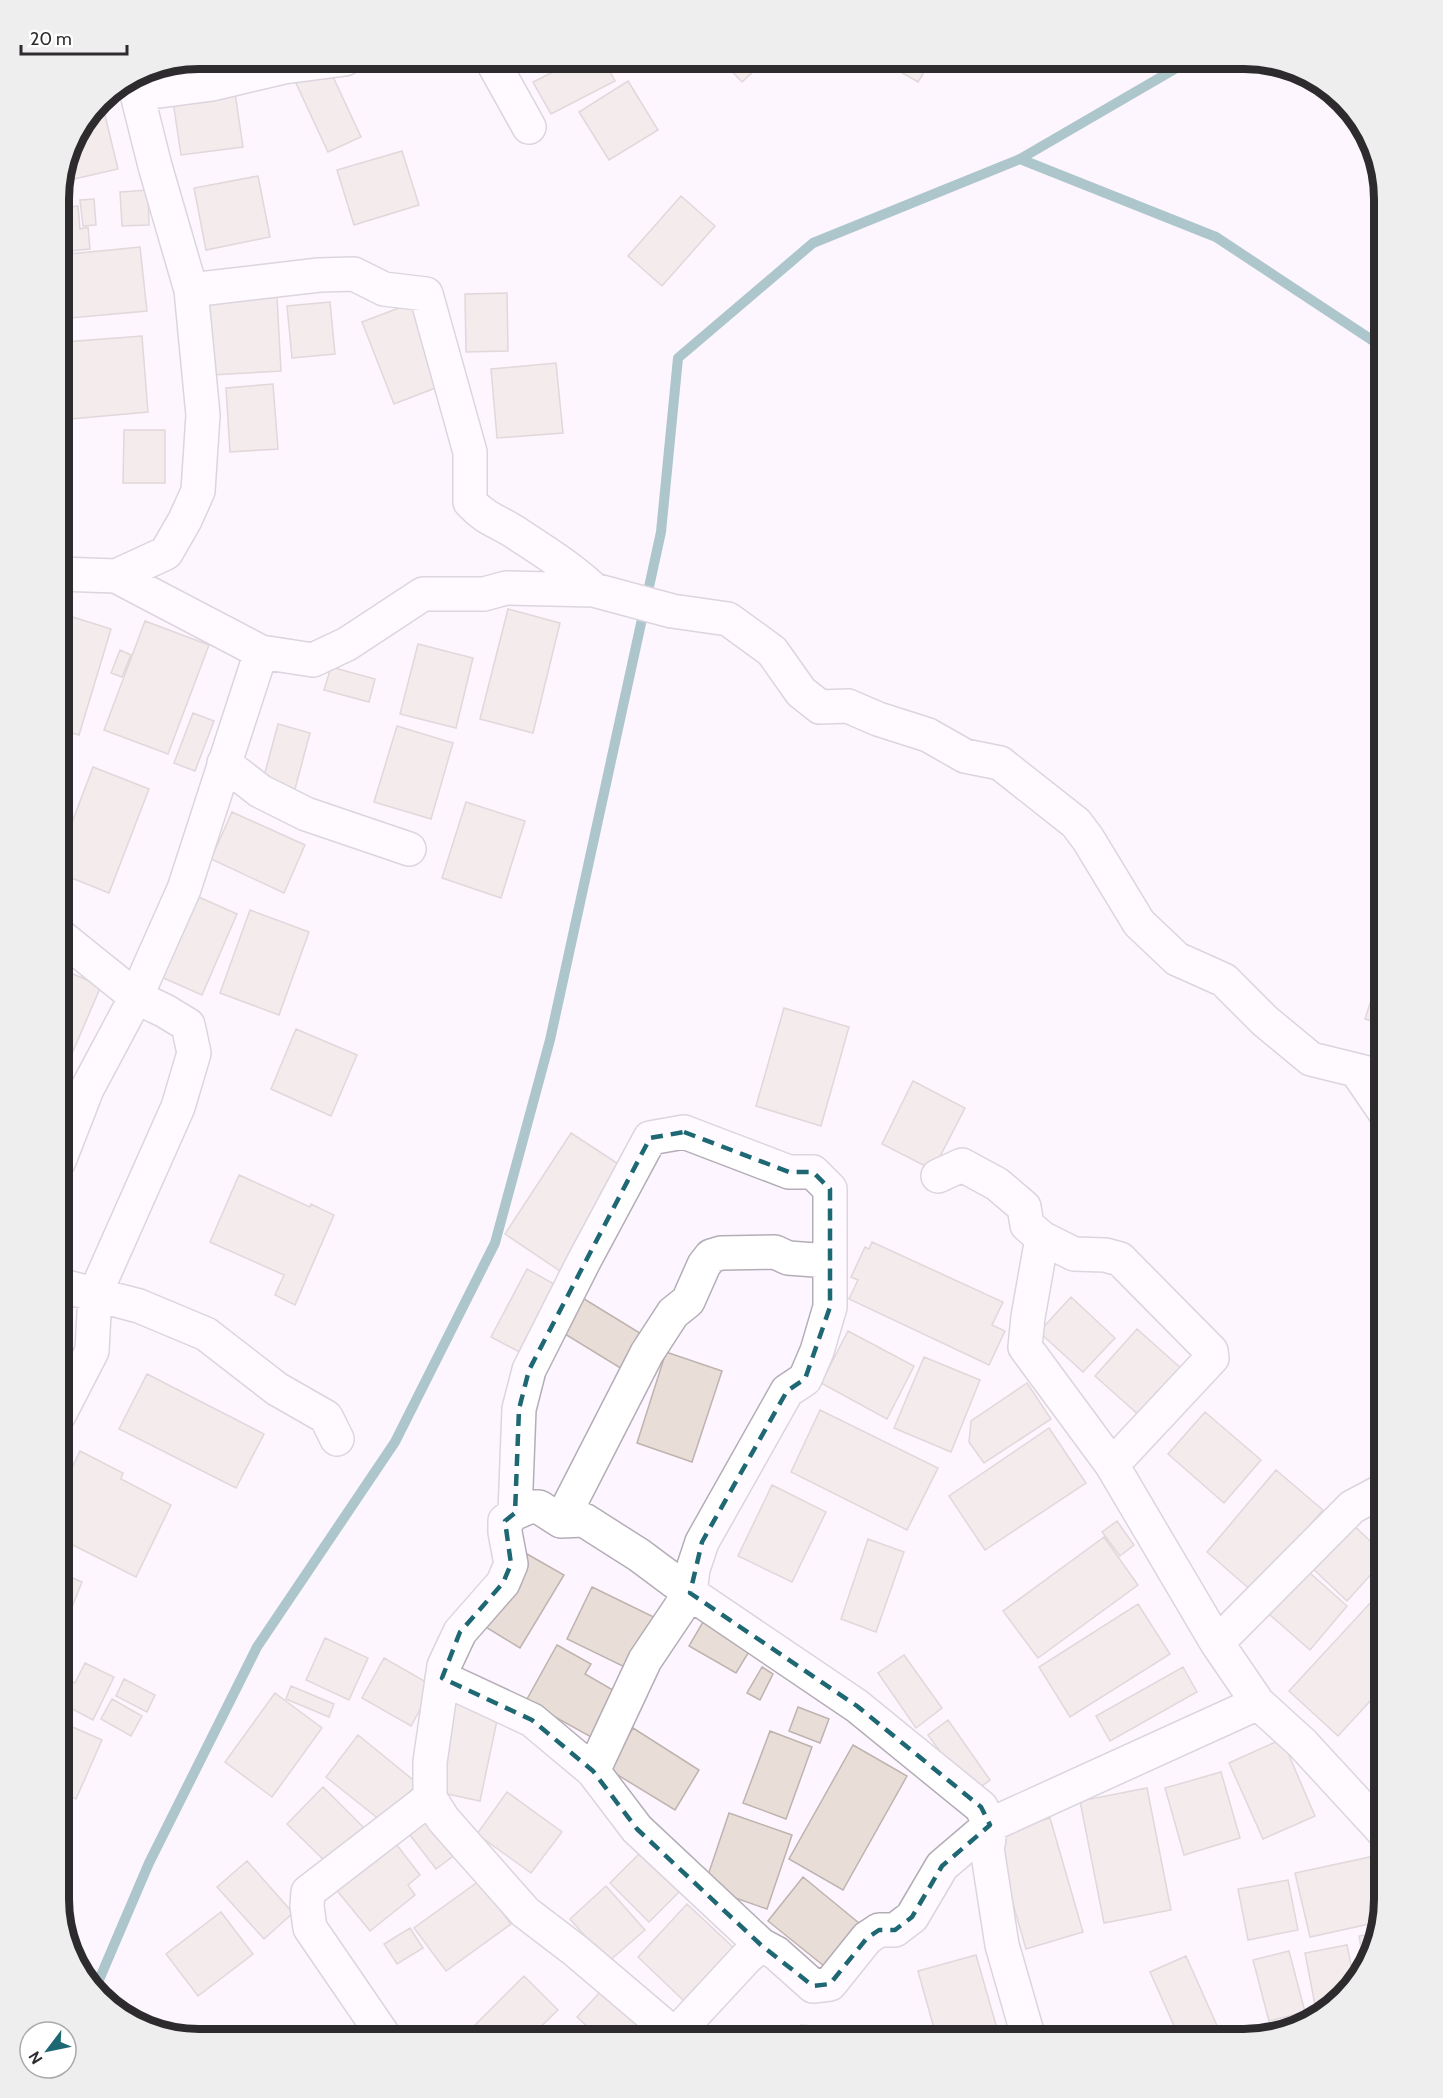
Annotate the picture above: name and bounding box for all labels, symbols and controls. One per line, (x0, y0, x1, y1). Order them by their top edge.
scale bar (21, 18, 128, 56)
text: 20 m (30, 28, 72, 50)
north arrow (18, 2020, 78, 2080)
text: N (25, 2048, 47, 2068)

